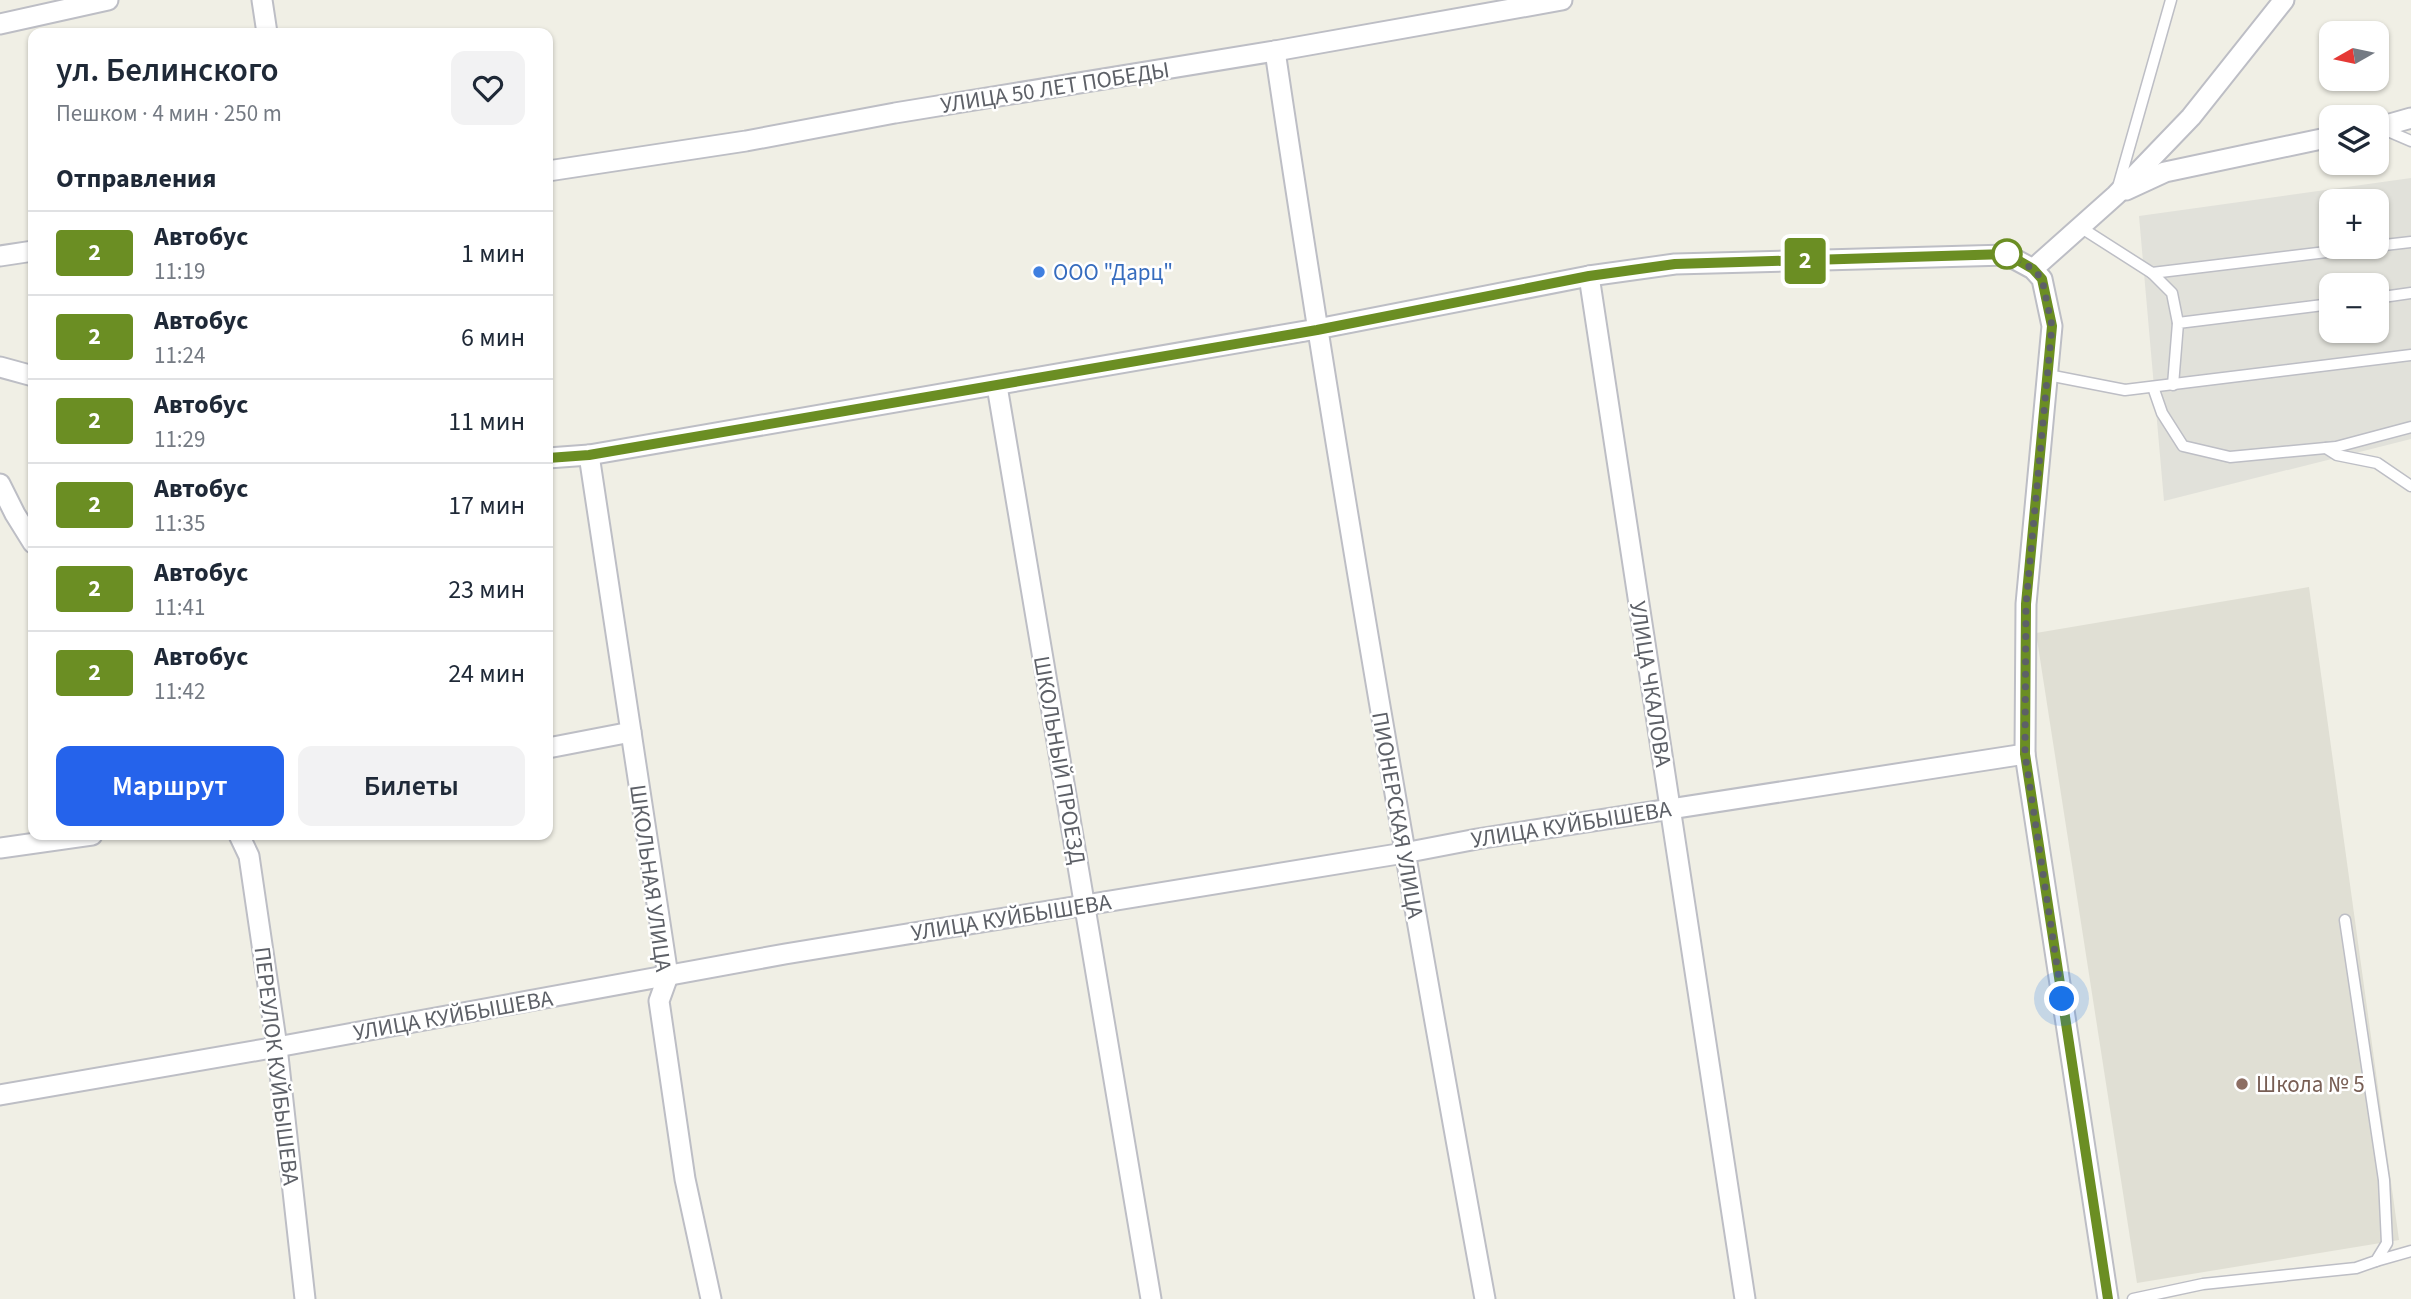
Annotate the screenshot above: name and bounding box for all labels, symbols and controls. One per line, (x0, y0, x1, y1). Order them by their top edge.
north arrow (2319, 21, 2389, 91)
map controls (2319, 21, 2389, 343)
text: ул. Белинского (56, 47, 279, 94)
button: heart (451, 51, 525, 125)
street label: УЛИЦА 50 ЛЕТ ПОБЕДЫ (938, 53, 1172, 122)
text: Пешком · 4 мин · 250 m (56, 97, 282, 130)
button: layers (2319, 105, 2389, 175)
text: Отправления (56, 160, 216, 197)
button: + (2319, 189, 2389, 259)
text: Автобус (154, 218, 248, 255)
text: 2 (88, 235, 101, 270)
text: 1 мин (461, 235, 525, 272)
line badge: 2 (1782, 238, 1828, 284)
unlabelled marker (1992, 239, 2022, 269)
text: 2 (1799, 243, 1811, 278)
text: 11:19 (154, 255, 205, 288)
place label: ООО "Дарц" (1053, 256, 1173, 289)
marker: ООО "Дарц" (1031, 264, 1047, 280)
button: − (2319, 273, 2389, 343)
text: Автобус (154, 302, 248, 339)
text: 2 (88, 319, 101, 354)
text: 6 мин (461, 319, 525, 356)
text: 11:24 (154, 339, 205, 372)
text: Автобус (154, 386, 248, 423)
text: 2 (88, 403, 101, 438)
text: 11 мин (448, 403, 525, 440)
text: 11:29 (154, 423, 205, 456)
text: Автобус (154, 470, 248, 507)
text: 2 (88, 487, 101, 522)
text: 17 мин (448, 487, 525, 524)
text: 11:35 (154, 507, 205, 540)
text: Автобус (154, 554, 248, 591)
text: 2 (88, 571, 101, 606)
text: 23 мин (448, 571, 525, 608)
text: 11:41 (154, 591, 205, 624)
street label: УЛИЦА ЧКАЛОВА (1621, 599, 1680, 770)
text: Автобус (154, 638, 248, 675)
street label: ШКОЛЬНЫЙ ПРОЕЗД (1025, 653, 1094, 867)
text: 2 (88, 655, 101, 690)
text: 24 мин (448, 655, 525, 692)
text: 11:42 (154, 675, 205, 708)
street label: ПИОНЕРСКАЯ УЛИЦА (1363, 709, 1432, 922)
button: Маршрут (56, 746, 284, 826)
button: Билеты (298, 746, 525, 826)
street label: ШКОЛЬНАЯ УЛИЦА (621, 782, 680, 974)
street label: УЛИЦА КУЙБЫШЕВА (1469, 792, 1674, 857)
street label: УЛИЦА КУЙБЫШЕВА (909, 885, 1114, 950)
street label: ПЕРЕУЛОК КУЙБЫШЕВА (245, 945, 308, 1188)
your location (2044, 981, 2079, 1016)
street label: УЛИЦА КУЙБЫШЕВА (351, 982, 556, 1049)
place label: Школа № 5 (2256, 1068, 2365, 1101)
marker: Школа № 5 (2234, 1076, 2250, 1092)

